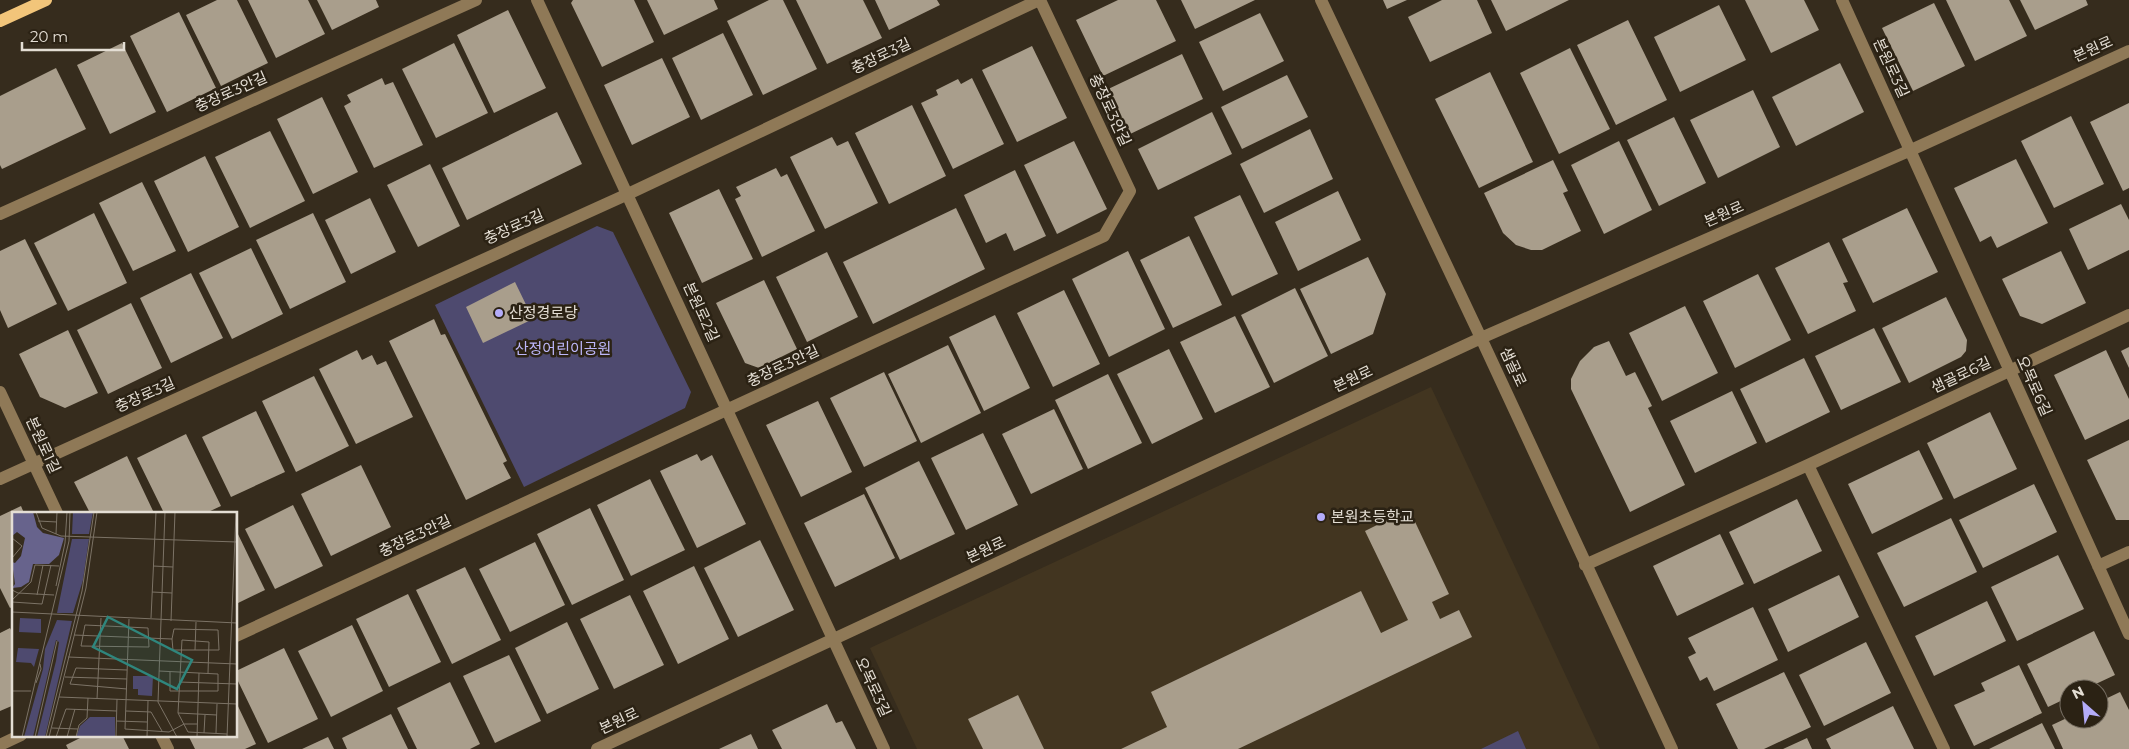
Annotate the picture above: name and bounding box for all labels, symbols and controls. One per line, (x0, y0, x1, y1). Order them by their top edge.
scale bar (22, 20, 125, 52)
text: 20 m (30, 27, 68, 46)
street label: 본원로 (2070, 31, 2116, 66)
street label: 충장로3길 (848, 33, 914, 78)
street label: 본원로3길 (1869, 35, 1914, 101)
street label: 충장로3안길 (192, 67, 270, 116)
street label: 충장로3안길 (1085, 71, 1135, 149)
street label: 본원로 (1701, 196, 1747, 231)
street label: 충장로3길 (481, 205, 547, 248)
street label: 본원로2길 (679, 279, 724, 345)
place label: 산정경로당 (509, 303, 578, 322)
marker: 산정경로당 (493, 307, 505, 319)
park label: 산정어린이공원 (515, 339, 611, 358)
street label: 충장로3안길 (744, 341, 822, 391)
street label: 샘골로 (1496, 344, 1531, 390)
street label: 샘골로6길 (1928, 352, 1994, 397)
street label: 오목로6길 (2013, 353, 2056, 419)
street label: 본원로 (1330, 361, 1376, 396)
street label: 충장로3길 (112, 373, 178, 416)
street label: 본원로1길 (22, 413, 65, 476)
place label: 본원초등학교 (1331, 507, 1414, 526)
street label: 충장로3안길 (376, 511, 454, 561)
marker: 본원초등학교 (1315, 511, 1327, 523)
inset map (12, 512, 238, 736)
street label: 본원로 (963, 532, 1009, 567)
street label: 오목로3길 (851, 654, 896, 720)
north arrow (2059, 679, 2109, 729)
text: N (2069, 682, 2087, 703)
street label: 본원로 (596, 703, 642, 738)

